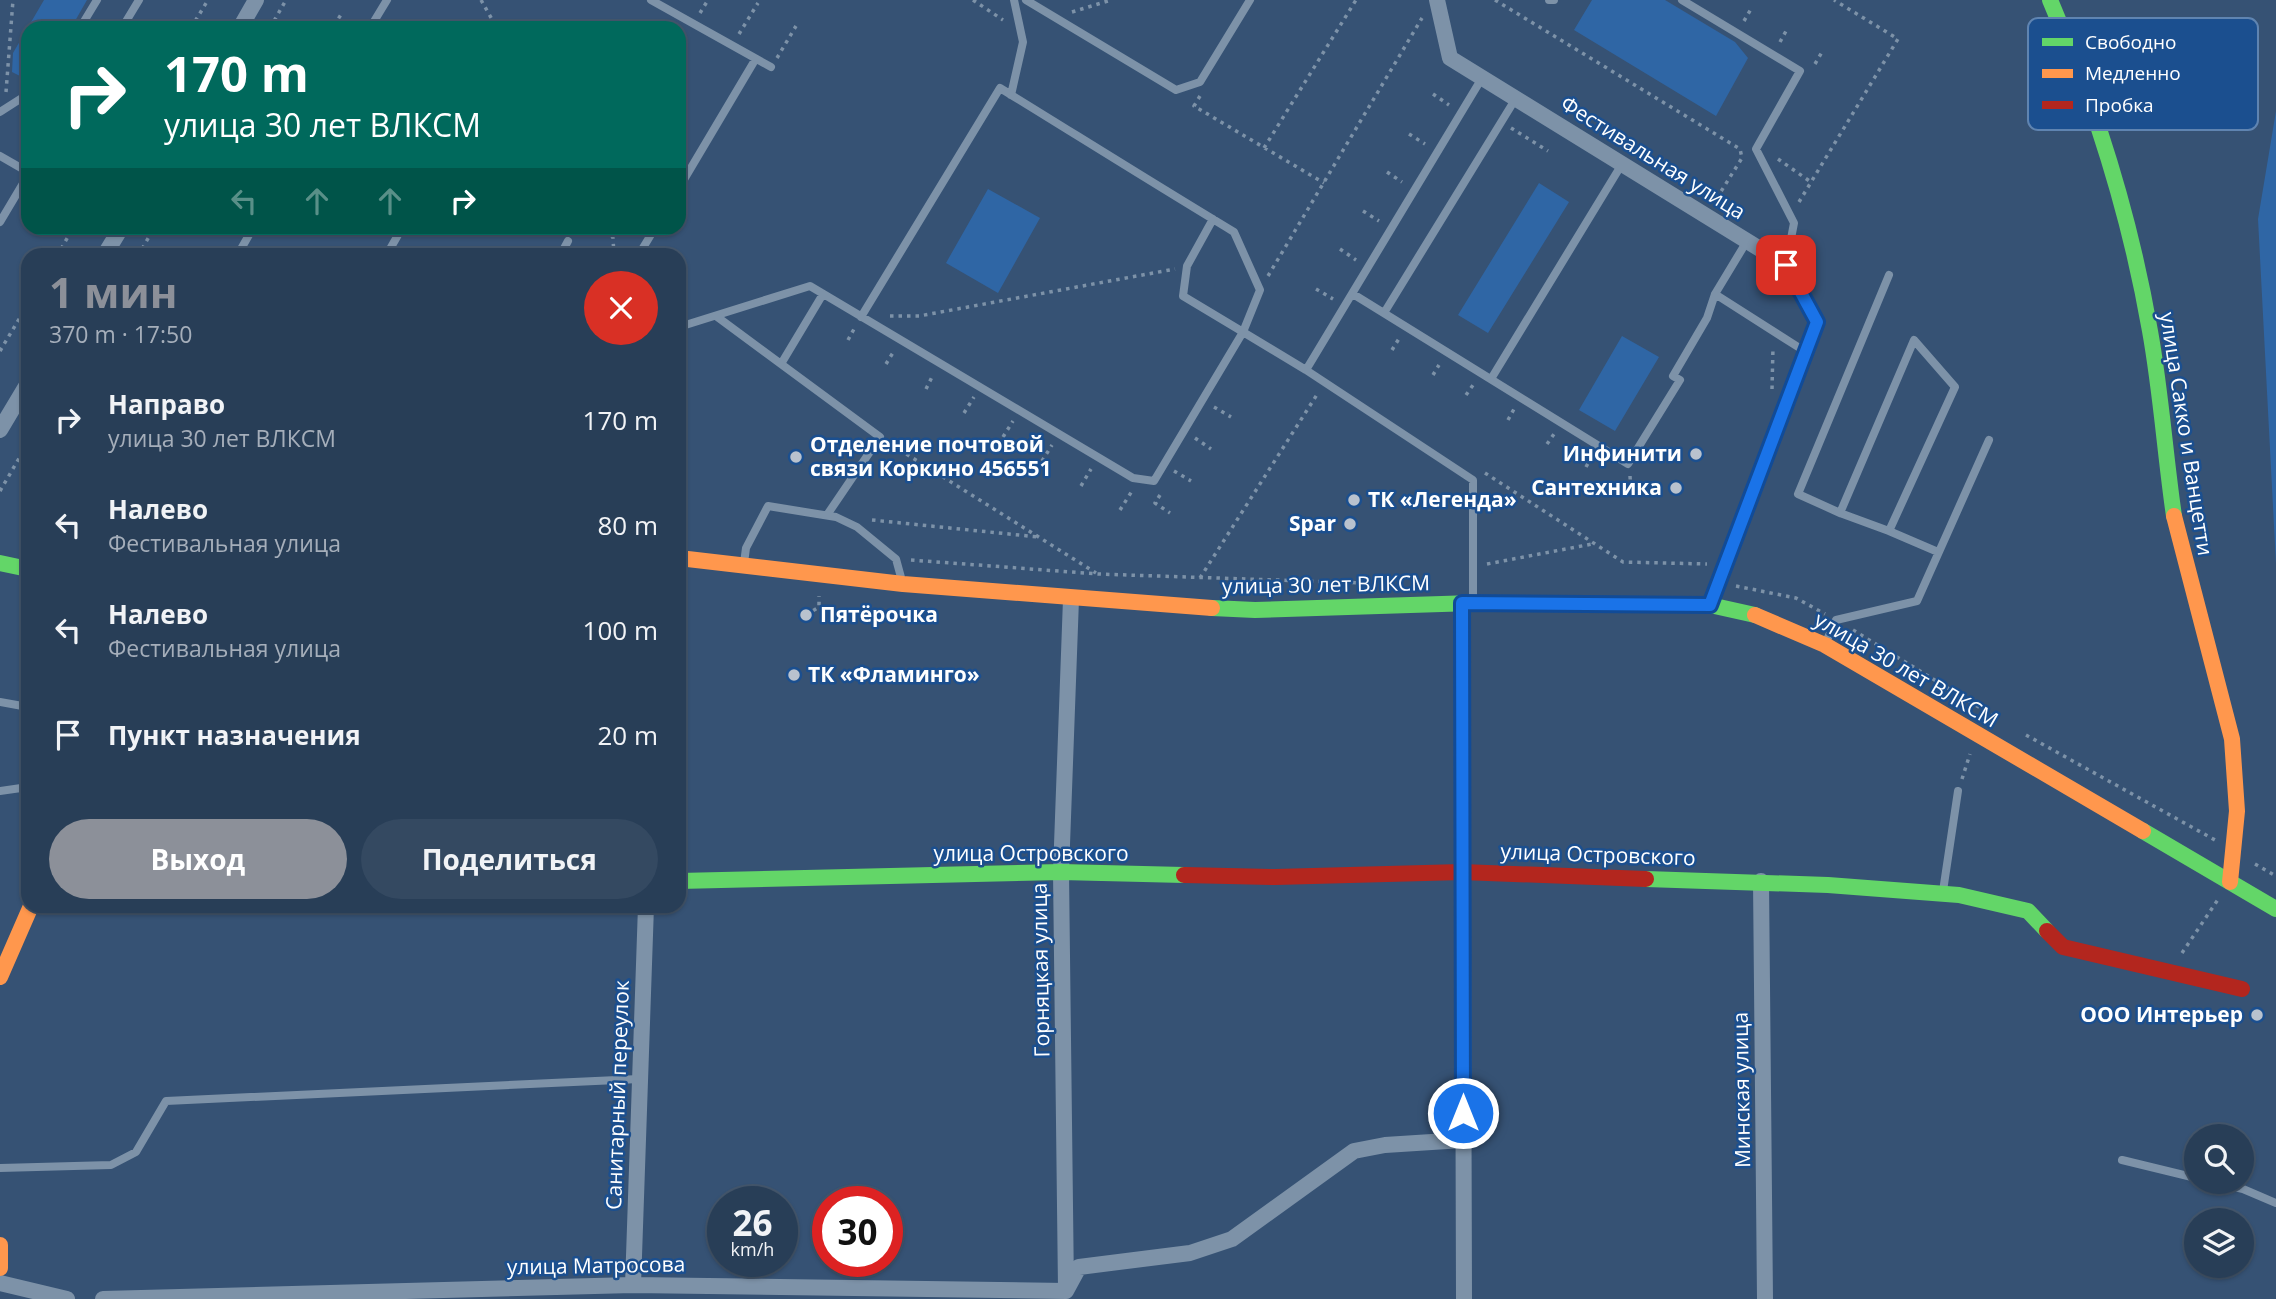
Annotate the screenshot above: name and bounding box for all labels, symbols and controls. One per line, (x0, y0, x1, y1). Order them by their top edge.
legend (2028, 18, 2258, 130)
text: Свободно (2085, 29, 2176, 55)
text: 170 m (164, 40, 309, 106)
icon: right (49, 49, 140, 140)
text: Медленно (2085, 60, 2181, 86)
street label: Фестивальная улица (1556, 89, 1751, 225)
text: Пробка (2085, 92, 2154, 118)
text: улица 30 лет ВЛКСМ (164, 103, 481, 146)
icon: left (225, 182, 263, 220)
icon: ahead (298, 182, 336, 220)
icon: ahead (371, 182, 409, 220)
icon: right (444, 182, 482, 220)
pin (1756, 235, 1816, 295)
icon: arrive (1767, 246, 1805, 284)
text: 1 мин (49, 263, 177, 320)
button: close (584, 271, 658, 345)
street label: улица Сакко и Ванцетти (2154, 310, 2220, 558)
text: 370 m · 17:50 (49, 318, 192, 350)
text: Направо (108, 386, 225, 422)
icon: right (49, 401, 87, 439)
text: 170 m (583, 402, 658, 438)
text: улица 30 лет ВЛКСМ (108, 422, 336, 454)
place label: Отделение почтовой связи Коркино 456551 (810, 430, 1052, 482)
place label: Инфинити (1563, 439, 1682, 467)
marker: Инфинити (1688, 446, 1704, 462)
marker: Отделение почтовой связи Коркино 456551 (788, 449, 804, 465)
place label: Сантехника (1531, 473, 1662, 501)
marker: Сантехника (1668, 480, 1684, 496)
place label: ТК «Легенда» (1368, 485, 1517, 513)
text: Налево (108, 491, 208, 527)
marker: ТК «Легенда» (1346, 492, 1362, 508)
icon: left (49, 506, 87, 544)
text: 80 m (597, 507, 658, 543)
place label: Spar (1289, 509, 1336, 537)
marker: Spar (1342, 516, 1358, 532)
text: Фестивальная улица (108, 527, 341, 559)
street label: улица 30 лет ВЛКСМ (1222, 568, 1430, 600)
text: Налево (108, 596, 208, 632)
place label: Пятёрочка (820, 600, 938, 628)
street label: улица 30 лет ВЛКСМ (1809, 605, 2004, 733)
marker: Пятёрочка (798, 607, 814, 623)
icon: left (49, 611, 87, 649)
text: 100 m (583, 612, 658, 648)
text: Фестивальная улица (108, 632, 341, 664)
place label: ТК «Фламинго» (808, 660, 980, 688)
marker: ТК «Фламинго» (786, 667, 802, 683)
icon: arrive (49, 716, 87, 754)
text: Пункт назначения (108, 717, 361, 753)
text: 20 m (597, 717, 658, 753)
button: Выход (49, 819, 347, 899)
button: Поделиться (361, 819, 658, 899)
street label: улица Островского (1500, 837, 1696, 871)
street label: улица Островского (933, 839, 1129, 867)
street label: Горняцкая улица (1024, 882, 1056, 1058)
street label: Санитарный переулок (599, 980, 635, 1210)
place label: ООО Интерьер (2080, 1000, 2243, 1028)
marker: ООО Интерьер (2249, 1007, 2265, 1023)
street label: Минская улица (1726, 1012, 1756, 1168)
position arrow (1426, 1076, 1500, 1150)
map controls (2184, 1124, 2254, 1278)
button: search (2184, 1124, 2254, 1194)
speed limit sign: 30 (812, 1186, 903, 1277)
text: 26 (732, 1199, 773, 1246)
button: layers (2184, 1208, 2254, 1278)
text: km/h (731, 1237, 774, 1261)
street label: улица Матросова (507, 1249, 685, 1281)

